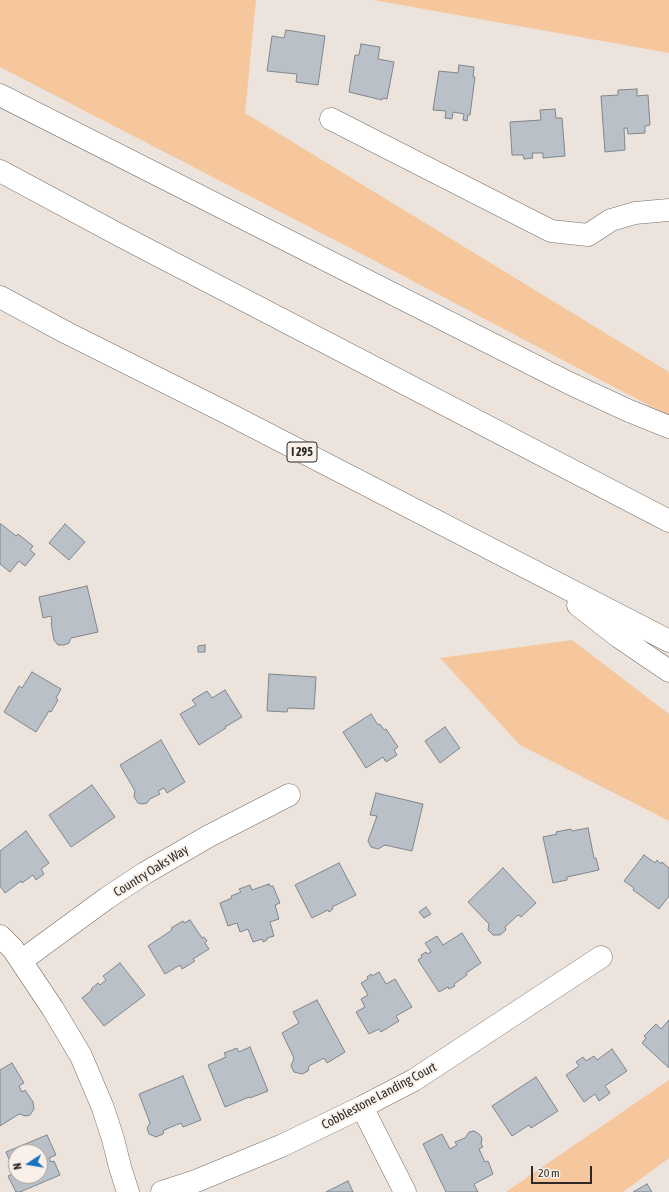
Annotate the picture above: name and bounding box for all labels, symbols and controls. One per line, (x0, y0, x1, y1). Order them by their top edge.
road number: I 295 (287, 442, 317, 462)
street label: Country Oaks Way (111, 842, 191, 900)
street label: Cobblestone Landing Court (319, 1059, 439, 1133)
north arrow (8, 1144, 48, 1184)
scale bar (533, 1158, 594, 1184)
text: N (11, 1162, 24, 1171)
text: 20 m (538, 1166, 560, 1180)

